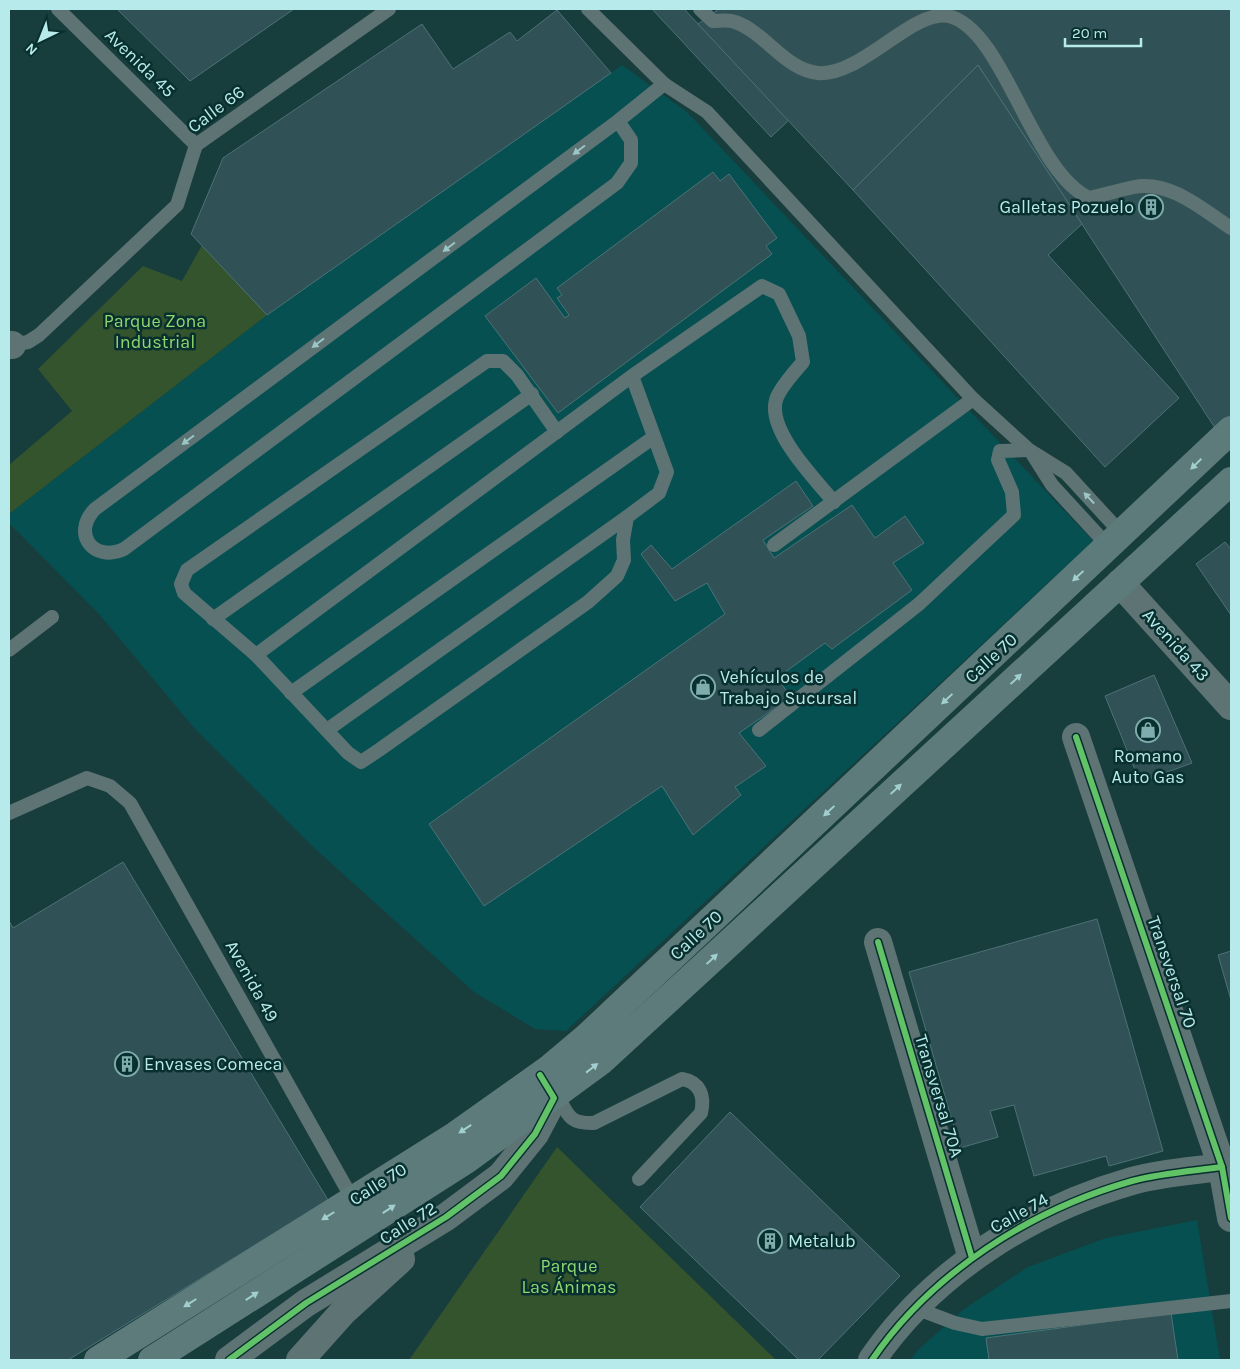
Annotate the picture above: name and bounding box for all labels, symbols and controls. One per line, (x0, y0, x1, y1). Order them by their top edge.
north arrow (15, 15, 65, 65)
scale bar (1065, 15, 1141, 47)
street label: Avenida 45 (100, 24, 180, 102)
text: 20 m (1072, 24, 1107, 42)
text: N (22, 39, 41, 59)
street label: Calle 66 (183, 81, 249, 137)
one-way arrow (572, 145, 586, 155)
building icon: Galletas Pozuelo (1138, 194, 1164, 220)
place label: Galletas Pozuelo (999, 196, 1134, 218)
one-way arrow (443, 241, 456, 252)
park label: Parque Zona Industrial (104, 310, 206, 353)
one-way arrow (312, 338, 325, 349)
one-way arrow (181, 435, 195, 445)
one-way arrow (1190, 458, 1202, 470)
one-way arrow (1083, 493, 1095, 505)
one-way arrow (1072, 570, 1084, 582)
street label: Avenida 43 (1138, 604, 1214, 686)
street label: Calle 70 (960, 628, 1022, 688)
place label: Vehículos de Trabajo Sucursal (720, 666, 857, 709)
one-way arrow (1009, 673, 1021, 685)
shop icon: Vehículos de Trabajo Sucursal (690, 674, 716, 700)
one-way arrow (941, 693, 953, 705)
shop icon: Romano Auto Gas (1135, 717, 1161, 743)
place label: Romano Auto Gas (1111, 745, 1185, 788)
one-way arrow (890, 783, 902, 795)
one-way arrow (823, 805, 835, 817)
street label: Calle 70 (665, 905, 727, 965)
street label: Transversal 70 (1143, 913, 1201, 1031)
street label: Avenida 49 (221, 936, 283, 1026)
one-way arrow (706, 953, 718, 965)
street label: Transversal 70A (910, 1032, 968, 1160)
building icon: Envases Comeca (114, 1051, 140, 1077)
place label: Envases Comeca (144, 1053, 283, 1075)
one-way arrow (585, 1063, 599, 1073)
one-way arrow (458, 1124, 471, 1134)
street label: Calle 70 (345, 1158, 411, 1210)
street label: Calle 74 (986, 1188, 1052, 1238)
street label: Calle 72 (375, 1197, 441, 1249)
one-way arrow (383, 1204, 396, 1214)
one-way arrow (321, 1212, 334, 1221)
building icon: Metalub (757, 1228, 783, 1254)
place label: Metalub (788, 1230, 856, 1252)
park label: Parque Las Ánimas (522, 1255, 616, 1298)
one-way arrow (246, 1292, 259, 1301)
one-way arrow (183, 1298, 196, 1307)

